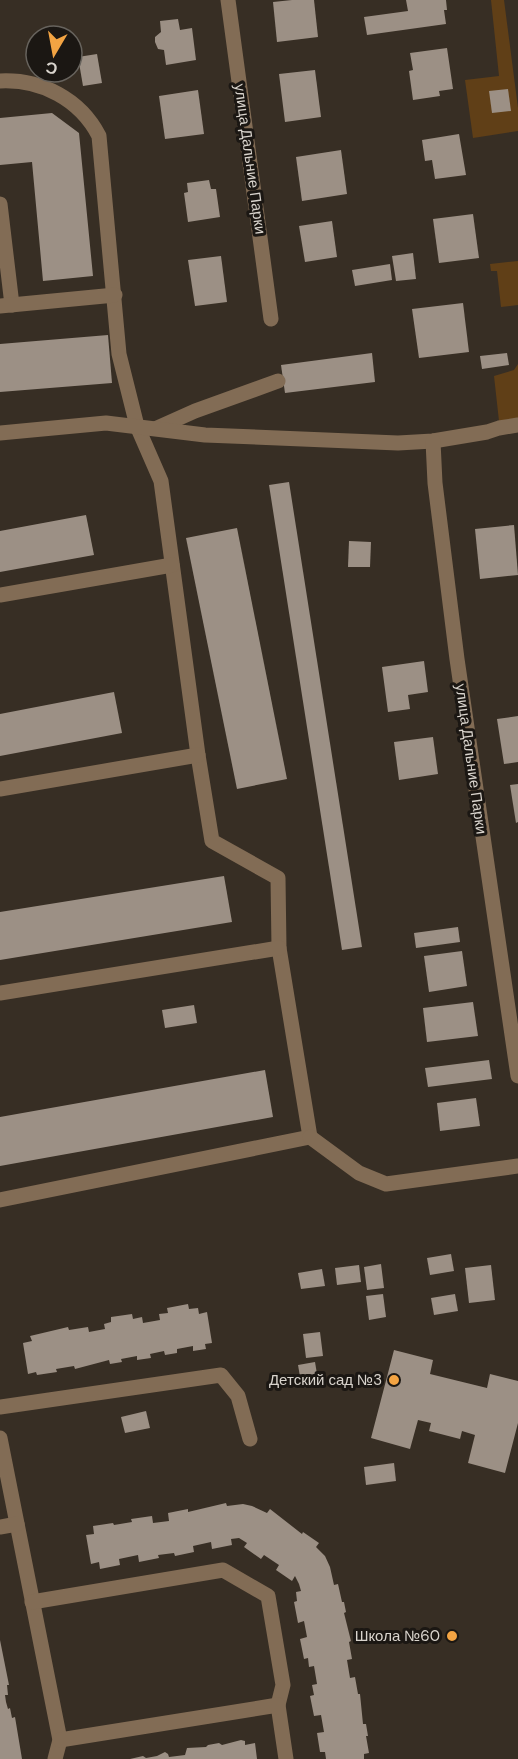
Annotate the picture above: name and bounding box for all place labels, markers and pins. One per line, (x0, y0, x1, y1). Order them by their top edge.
place label: Детский сад №3 (269, 1370, 382, 1390)
marker: Детский сад №3 (387, 1373, 401, 1387)
place label: Школа №60 (355, 1626, 440, 1646)
marker: Школа №60 (445, 1629, 459, 1643)

